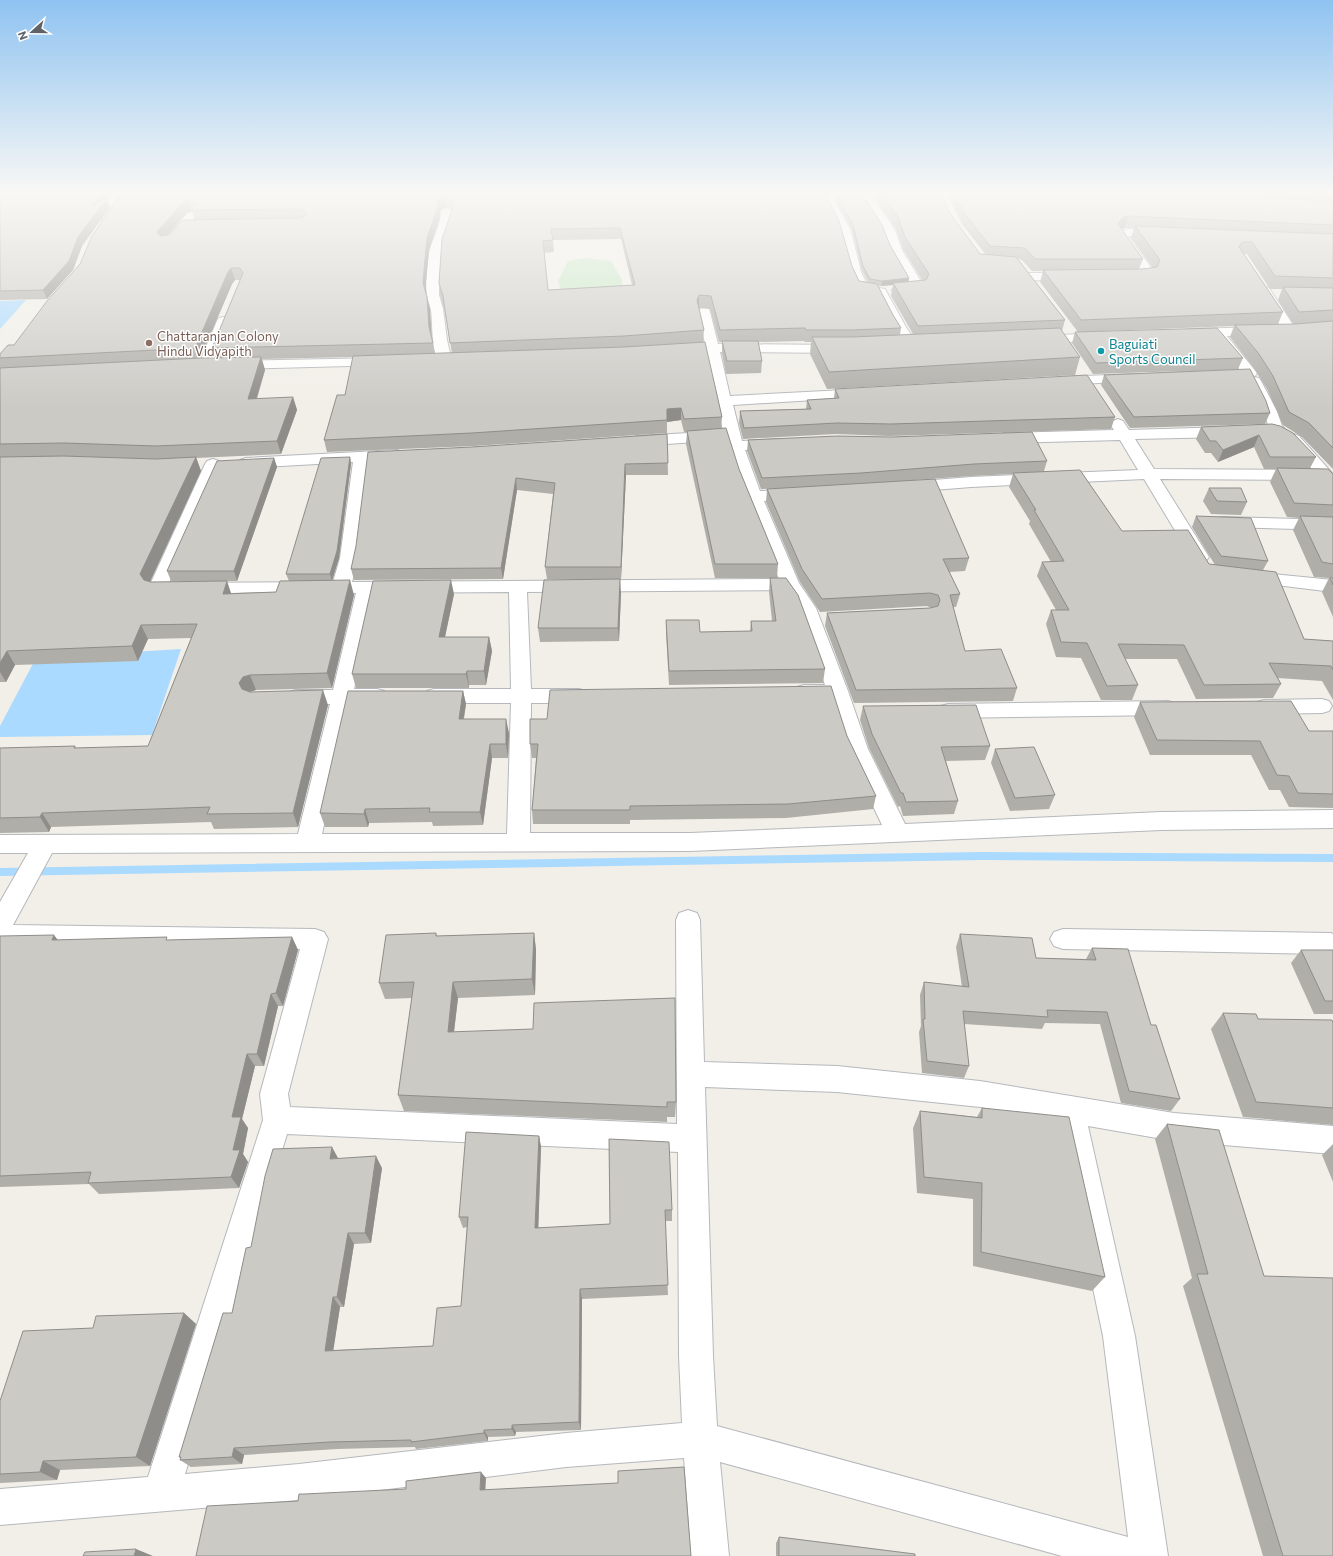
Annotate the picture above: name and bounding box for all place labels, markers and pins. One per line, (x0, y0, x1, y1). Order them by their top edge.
place label: Chattaranjan Colony Hindu Vidyapith (157, 328, 279, 359)
place label: Baguiati Sports Council (1109, 336, 1195, 367)
marker: Chattaranjan Colony Hindu Vidyapith (144, 338, 154, 348)
marker: Baguiati Sports Council (1096, 346, 1106, 356)

